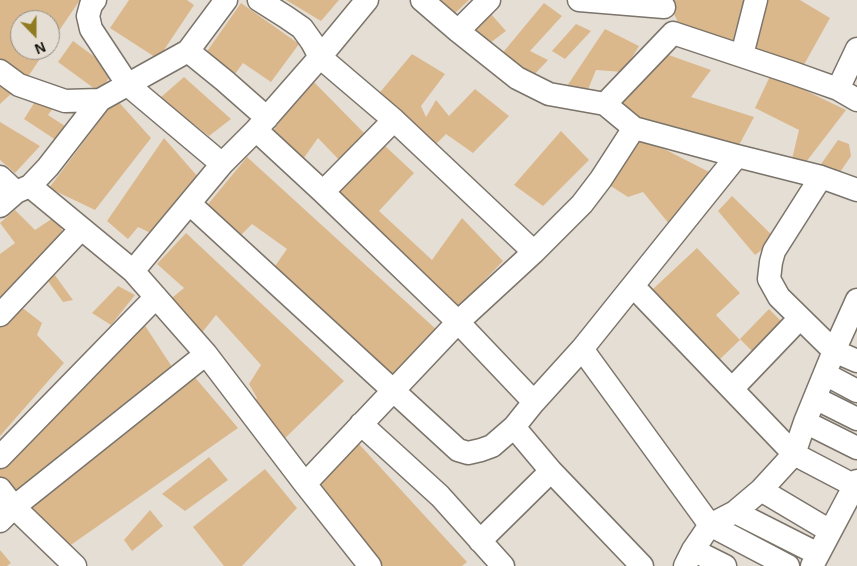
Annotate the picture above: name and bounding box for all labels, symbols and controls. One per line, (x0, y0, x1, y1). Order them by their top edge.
north arrow (10, 10, 60, 60)
text: N (33, 39, 48, 57)

